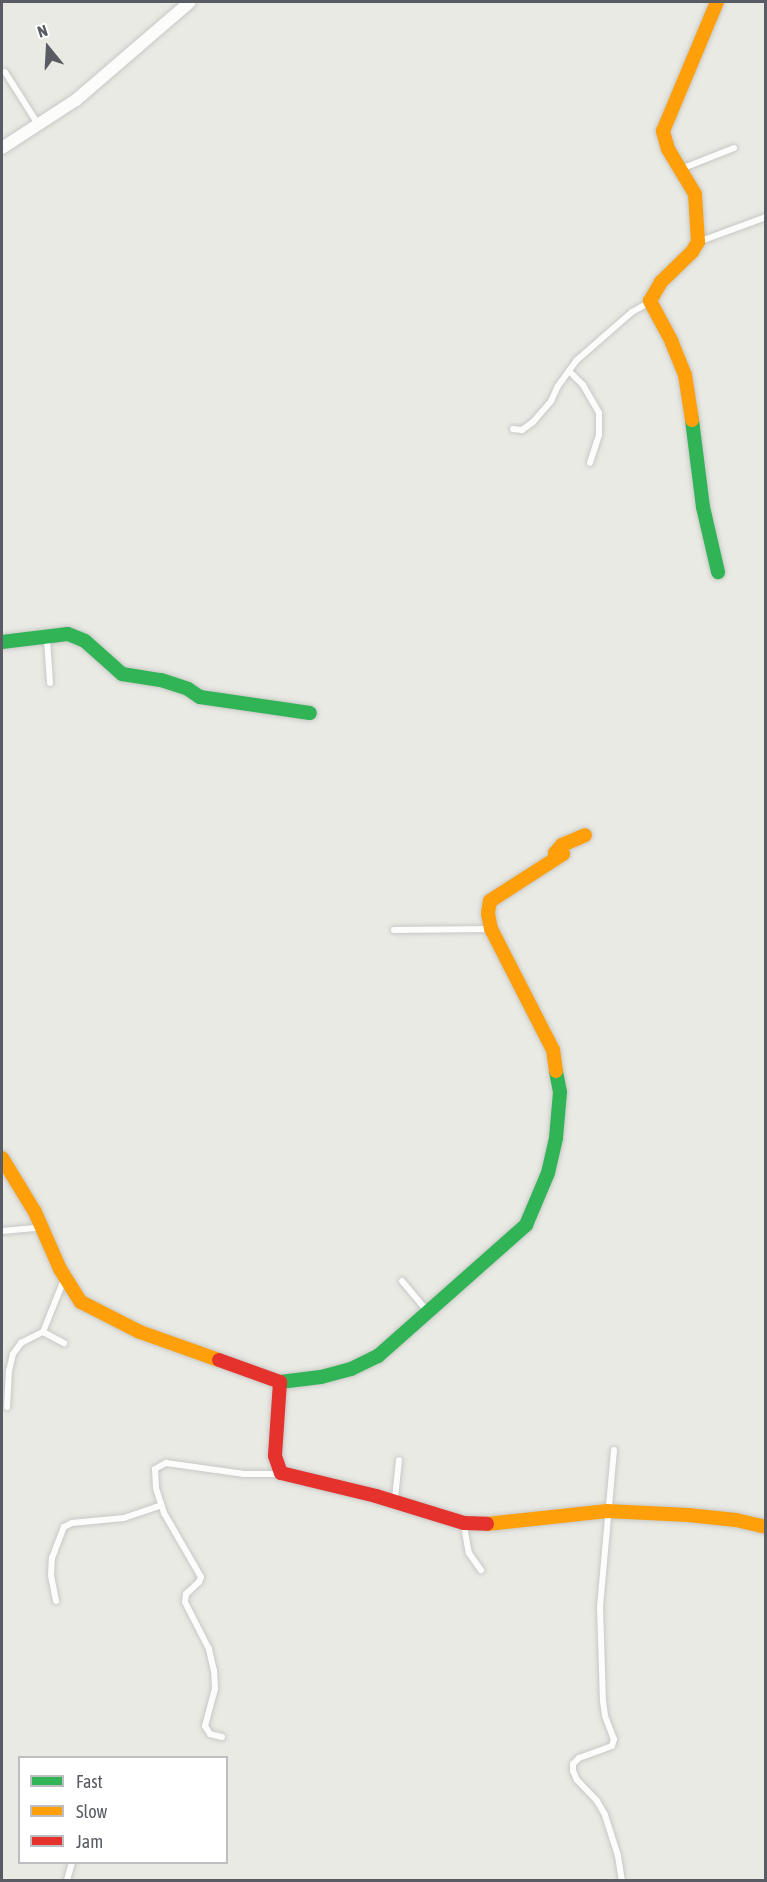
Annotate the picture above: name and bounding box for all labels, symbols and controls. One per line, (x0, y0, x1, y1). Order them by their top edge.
north arrow (18, 18, 78, 78)
text: N (35, 21, 50, 41)
legend (18, 1756, 228, 1864)
text: Fast (76, 1771, 103, 1792)
text: Slow (76, 1801, 107, 1822)
text: Jam (76, 1831, 103, 1852)

